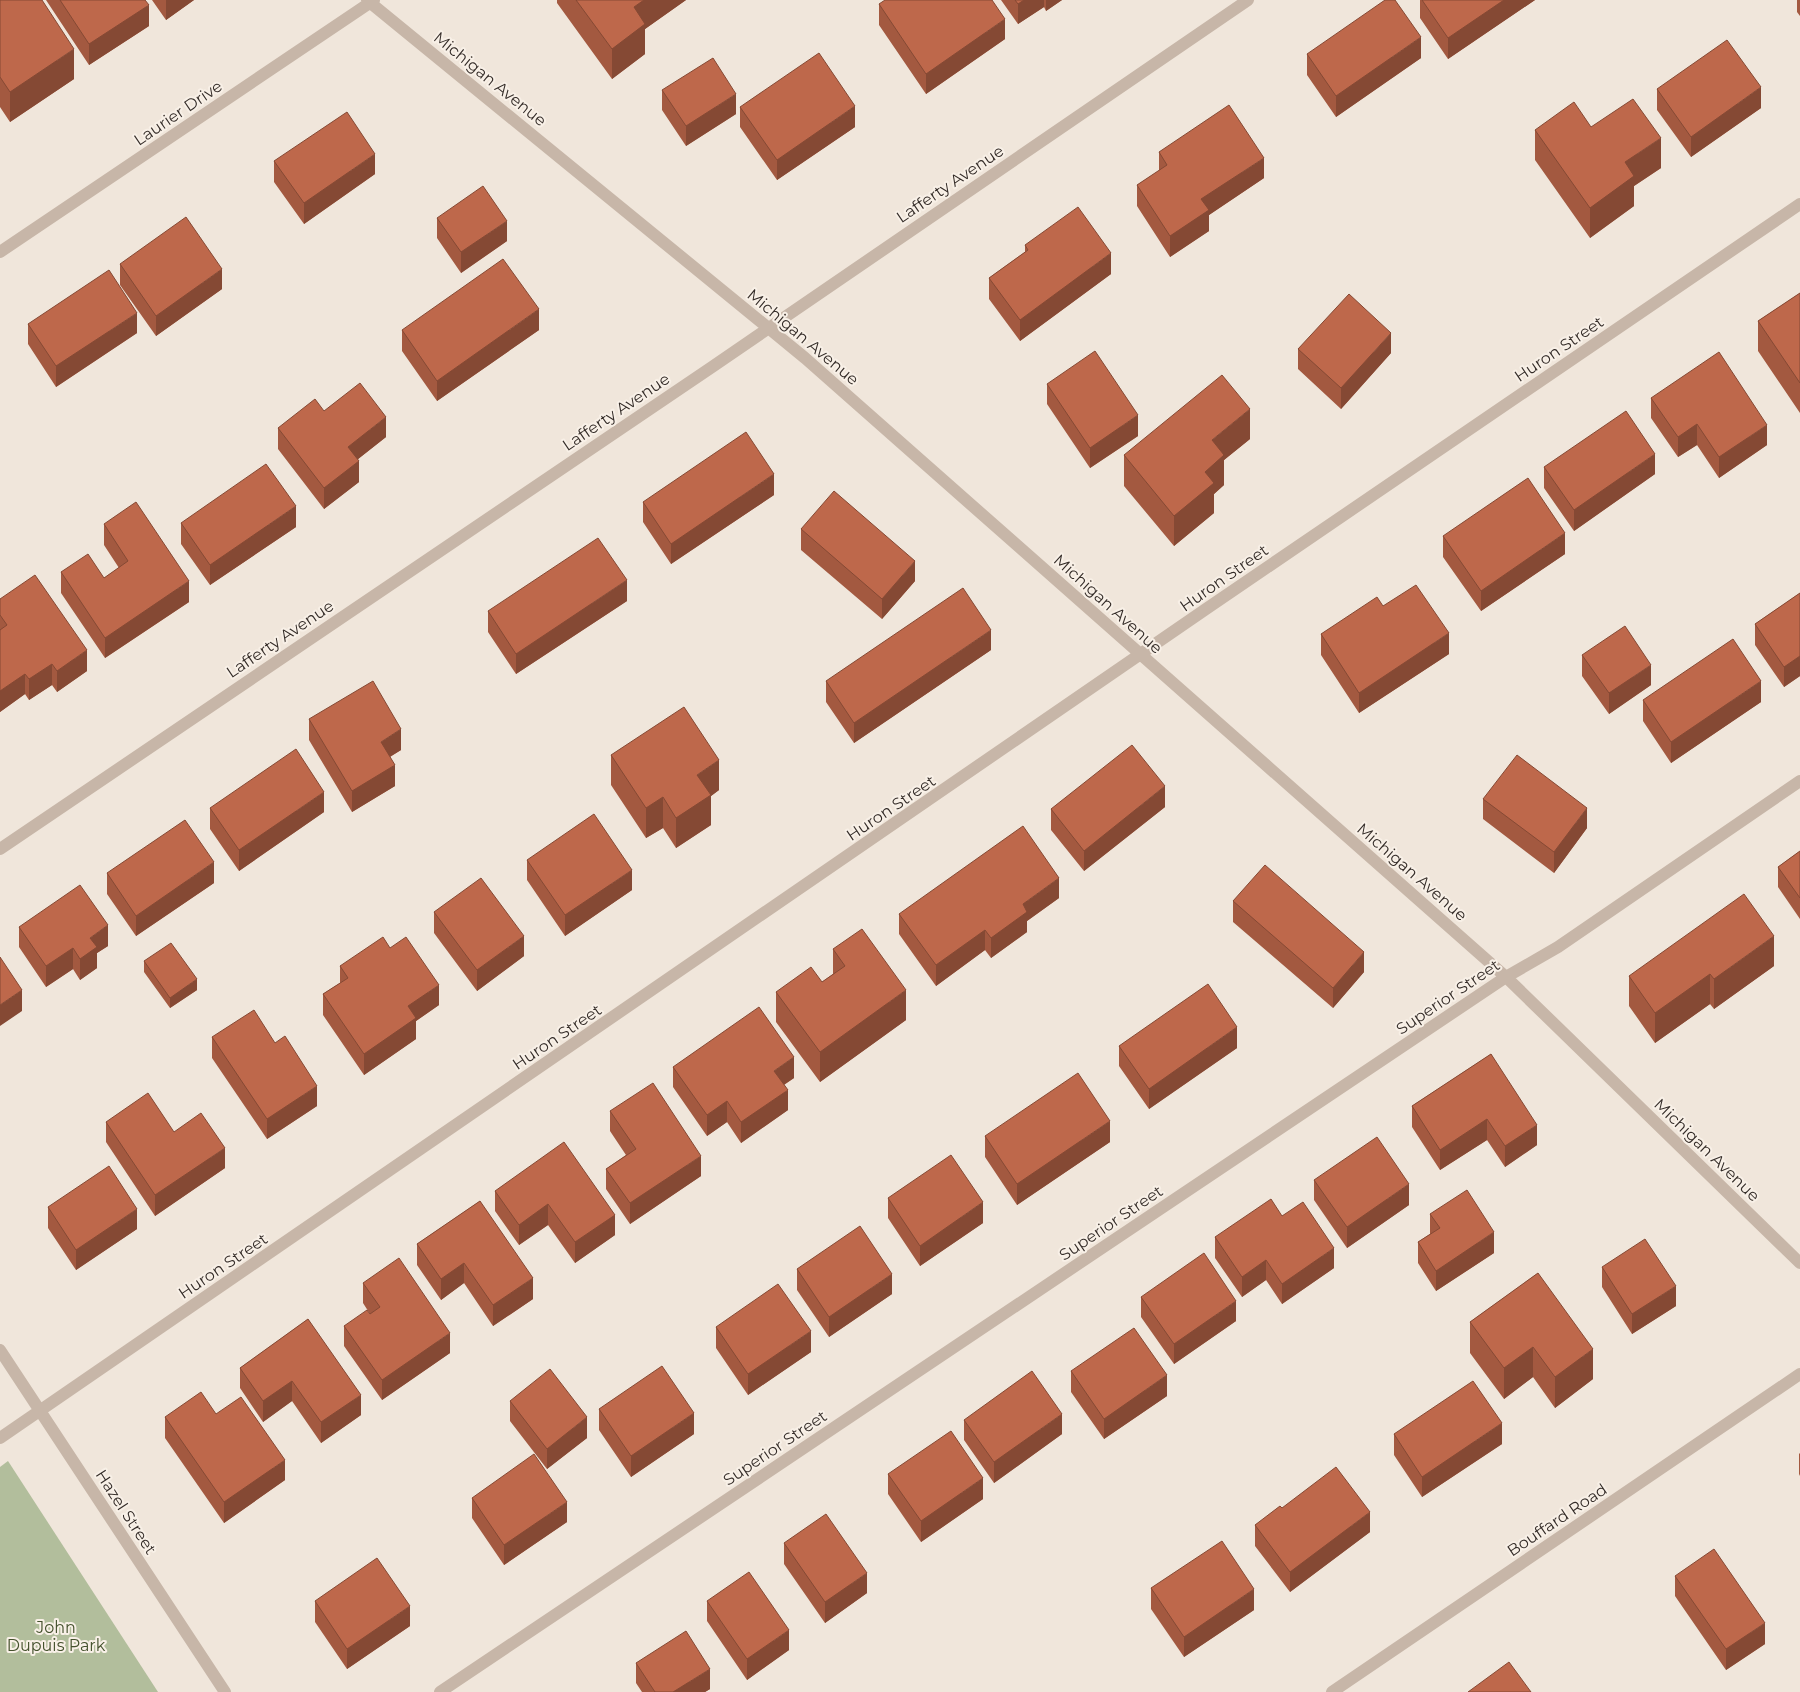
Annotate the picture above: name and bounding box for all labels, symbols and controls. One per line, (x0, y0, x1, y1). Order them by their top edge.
street label: Michigan Avenue (430, 28, 550, 130)
street label: Laurier Drive (130, 76, 226, 150)
street label: Lafferty Avenue (893, 141, 1007, 227)
street label: Michigan Avenue (744, 285, 862, 389)
street label: Huron Street (1511, 312, 1608, 386)
street label: Lafferty Avenue (559, 369, 673, 455)
street label: Huron Street (1176, 540, 1272, 615)
street label: Michigan Avenue (1050, 550, 1166, 658)
street label: Lafferty Avenue (223, 596, 337, 682)
street label: Huron Street (843, 771, 940, 845)
street label: Michigan Avenue (1353, 819, 1471, 925)
street label: Superior Street (1393, 955, 1504, 1039)
street label: Huron Street (509, 1000, 606, 1074)
street label: Michigan Avenue (1650, 1095, 1764, 1205)
street label: Superior Street (1056, 1181, 1167, 1265)
street label: Huron Street (175, 1229, 272, 1303)
street label: Superior Street (720, 1406, 831, 1490)
street label: Hazel Street (92, 1466, 161, 1558)
street label: Bouffard Road (1504, 1480, 1610, 1560)
park label: John Dupuis Park (7, 1618, 106, 1655)

